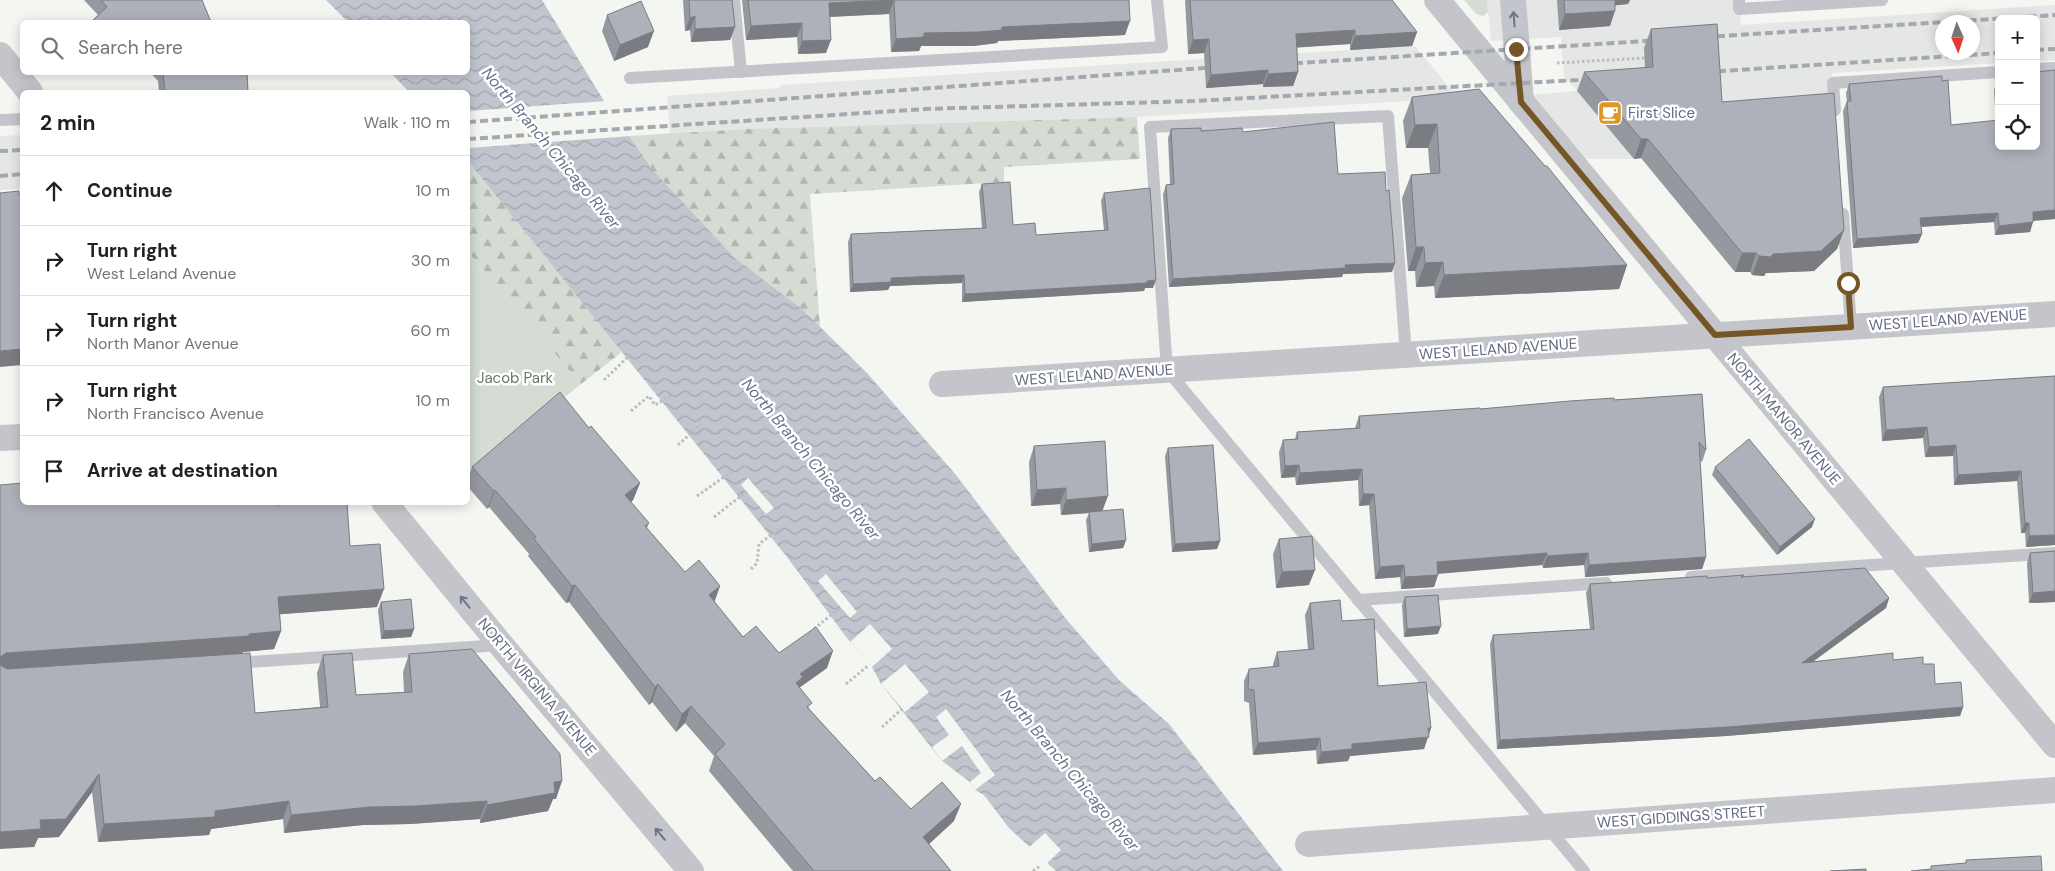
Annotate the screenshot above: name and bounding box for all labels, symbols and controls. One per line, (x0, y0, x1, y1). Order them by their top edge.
one-way arrow (1510, 11, 1519, 27)
north arrow (1935, 15, 1980, 60)
map controls (1995, 15, 2040, 150)
button: + (1995, 15, 2040, 60)
search box (20, 20, 470, 75)
icon: search (38, 34, 66, 62)
text: Search here (78, 35, 183, 60)
route end (1505, 38, 1528, 61)
button: − (1995, 60, 2040, 105)
water label: North Branch Chicago River (477, 63, 626, 234)
cafe icon: First Slice (1597, 100, 1623, 126)
place label: First Slice (1628, 103, 1695, 123)
button: locate (1995, 105, 2040, 150)
text: 2 min (40, 109, 96, 137)
text: Walk · 110 m (364, 112, 450, 133)
icon: ahead (40, 177, 68, 205)
text: Continue (87, 178, 173, 203)
text: 10 m (416, 180, 450, 201)
text: Turn right (87, 238, 177, 263)
icon: right (40, 247, 68, 275)
text: 30 m (411, 250, 450, 271)
text: West Leland Avenue (87, 263, 236, 284)
route start (1837, 272, 1860, 295)
street label: WEST LELAND AVENUE (1868, 304, 2028, 336)
text: Turn right (87, 308, 177, 333)
icon: right (40, 317, 68, 345)
text: 60 m (410, 320, 450, 341)
text: North Manor Avenue (87, 333, 239, 354)
street label: WEST LELAND AVENUE (1418, 333, 1578, 365)
street label: NORTH MANOR AVENUE (1723, 349, 1845, 489)
street label: WEST LELAND AVENUE (1014, 359, 1174, 391)
park label: Jacob Park (477, 368, 554, 388)
water label: North Branch Chicago River (737, 374, 886, 545)
text: Turn right (87, 378, 177, 403)
icon: right (40, 387, 68, 415)
text: 10 m (416, 390, 450, 411)
text: North Francisco Avenue (87, 403, 264, 424)
icon: arrive (40, 457, 68, 485)
text: Arrive at destination (87, 458, 278, 483)
one-way arrow (460, 596, 471, 609)
street label: NORTH VIRGINIA AVENUE (473, 614, 601, 760)
water label: North Branch Chicago River (996, 685, 1145, 856)
street label: WEST GIDDINGS STREET (1596, 801, 1766, 833)
one-way arrow (654, 827, 666, 840)

